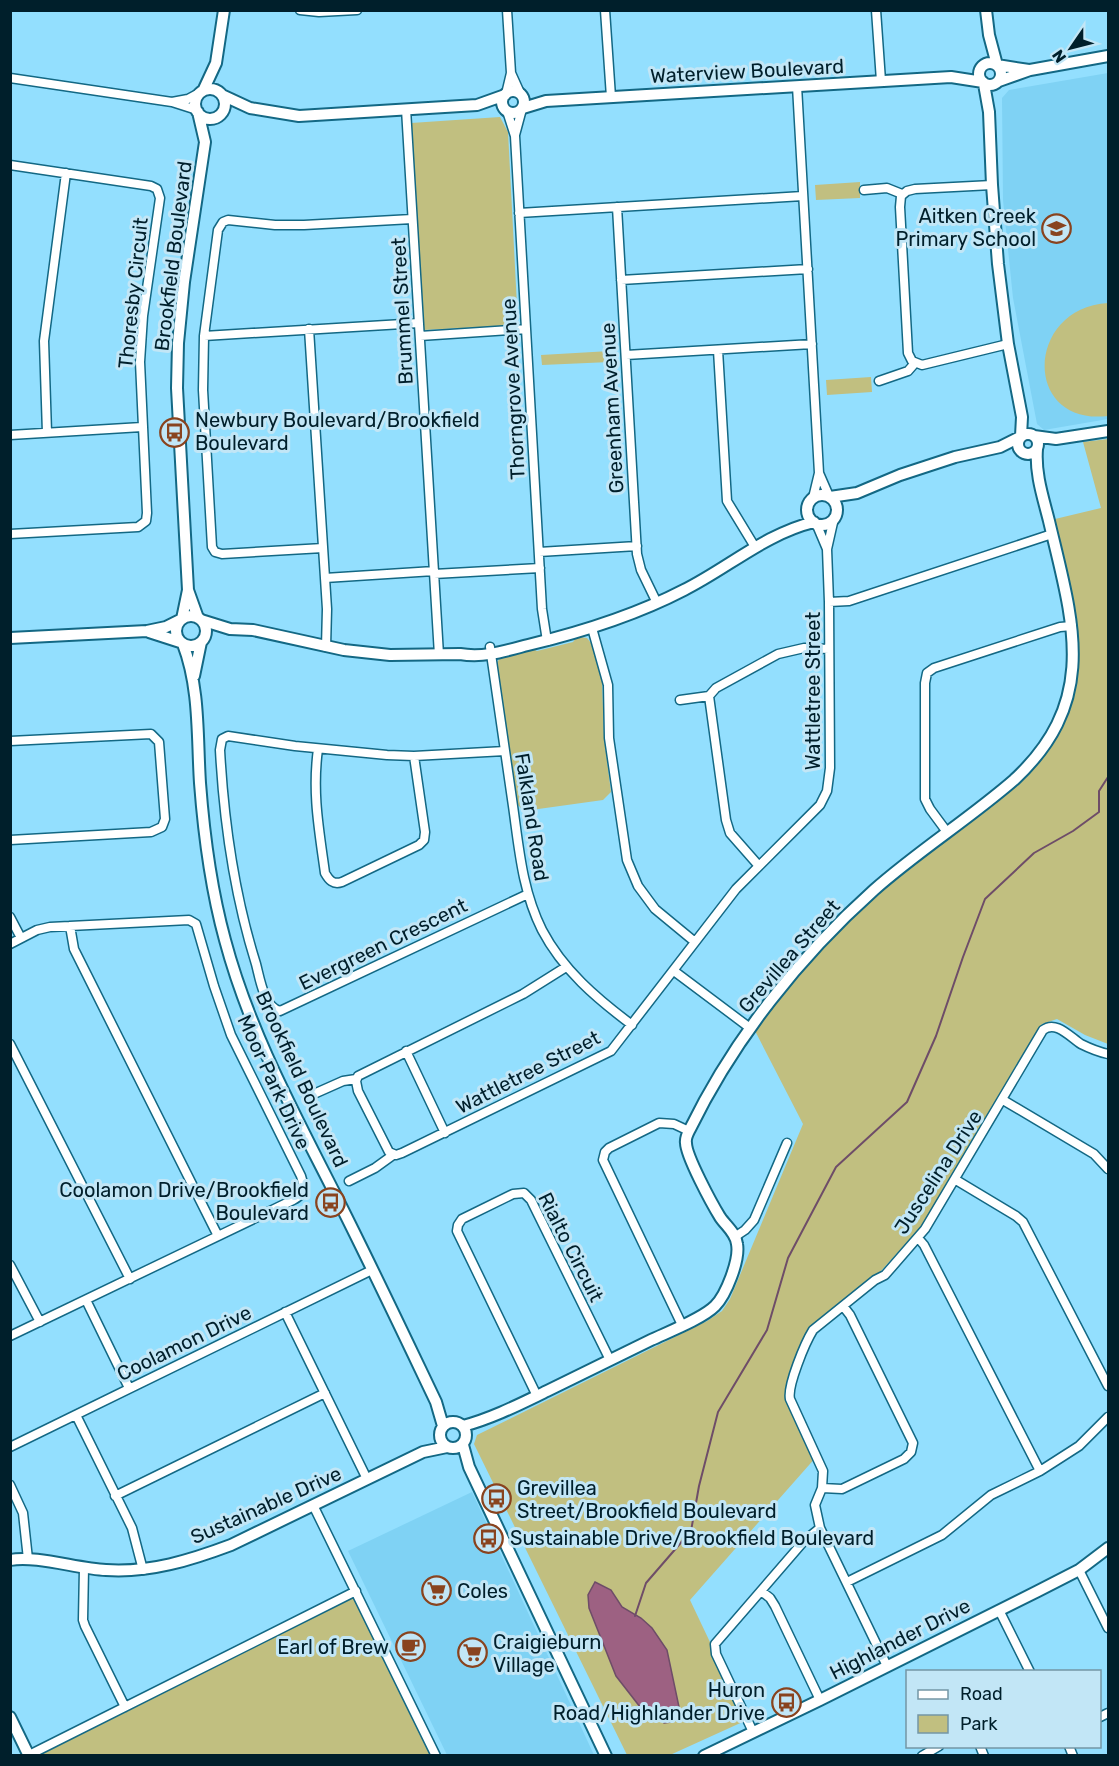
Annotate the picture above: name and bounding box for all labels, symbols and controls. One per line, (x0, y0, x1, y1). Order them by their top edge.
north arrow (1041, 18, 1101, 78)
text: N (1048, 46, 1070, 66)
street label: Waterview Boulevard (649, 54, 845, 88)
street label: Brookfield Boulevard (149, 160, 197, 352)
place label: Aitken Creek Primary School (895, 204, 1037, 251)
school or university icon: Aitken Creek Primary School (1041, 212, 1073, 244)
street label: Thoresby Circuit (113, 216, 153, 370)
street label: Brummel Street (386, 237, 418, 385)
street label: Thorngrove Avenue (496, 298, 530, 480)
street label: Greenham Avenue (596, 322, 628, 494)
place label: Newbury Boulevard/Brookfield Boulevard (195, 408, 480, 455)
bus stop icon: Newbury Boulevard/Brookfield Boulevard (158, 416, 190, 448)
street label: Wattletree Street (801, 612, 825, 770)
street label: Falkland Road (510, 751, 554, 883)
street label: Evergreen Crescent (295, 893, 471, 995)
street label: Grevillea Street (733, 894, 845, 1018)
street label: Brookfield Boulevard (251, 987, 353, 1171)
street label: Moor Park Drive (232, 1011, 316, 1153)
street label: Wattletree Street (452, 1025, 604, 1119)
street label: Juscelina Drive (889, 1106, 987, 1238)
place label: Coolamon Drive/Brookfield Boulevard (59, 1178, 309, 1225)
bus stop icon: Coolamon Drive/Brookfield Boulevard (314, 1186, 346, 1218)
street label: Rialto Circuit (533, 1188, 609, 1306)
street label: Coolamon Drive (113, 1300, 255, 1386)
street label: Sustainable Drive (187, 1461, 345, 1549)
place label: Grevillea Street/Brookfield Boulevard (517, 1476, 777, 1523)
bus stop icon: Grevillea Street/Brookfield Boulevard (480, 1483, 512, 1515)
bus stop icon: Sustainable Drive/Brookfield Boulevard (473, 1522, 505, 1554)
place label: Sustainable Drive/Brookfield Boulevard (510, 1526, 874, 1550)
supermarket icon: Coles (420, 1575, 452, 1607)
place label: Coles (457, 1579, 508, 1603)
street label: Highlander Drive (826, 1593, 974, 1685)
place label: Craigieburn Village (493, 1630, 601, 1677)
cafe icon: Earl of Brew (394, 1631, 426, 1663)
place label: Earl of Brew (277, 1635, 389, 1659)
supermarket icon: Craigieburn Village (456, 1637, 488, 1669)
legend (906, 1670, 1101, 1748)
place label: Huron Road/Highlander Drive (553, 1678, 765, 1725)
text: Road (960, 1683, 1003, 1705)
bus stop icon: Huron Road/Highlander Drive (770, 1686, 802, 1718)
text: Park (960, 1713, 998, 1735)

